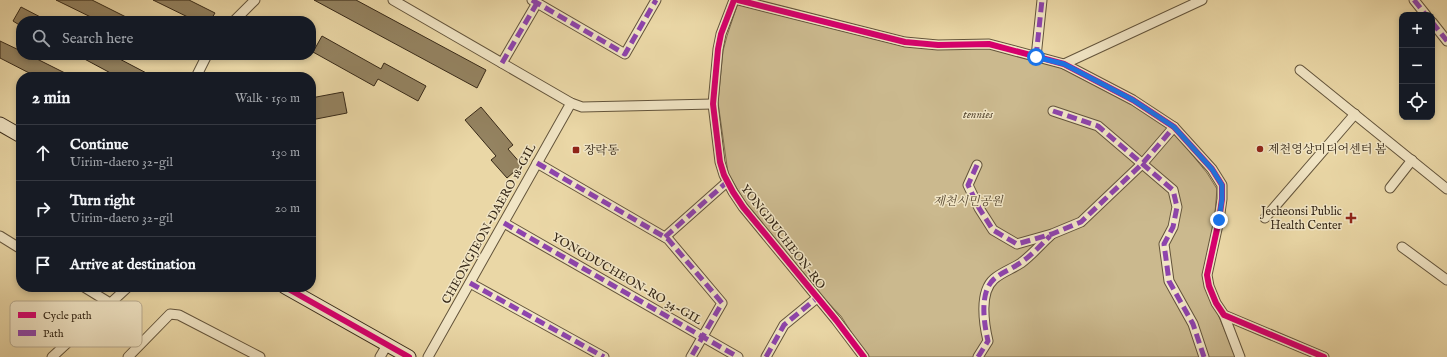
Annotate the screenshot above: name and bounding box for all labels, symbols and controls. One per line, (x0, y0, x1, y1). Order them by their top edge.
map controls (1399, 12, 1435, 120)
button: + (1399, 12, 1435, 48)
search box (16, 16, 316, 60)
icon: search (30, 27, 52, 49)
text: Search here (62, 29, 133, 48)
route start (1027, 48, 1045, 66)
button: − (1399, 48, 1435, 84)
button: locate (1399, 84, 1435, 120)
text: 2 min (32, 88, 70, 109)
text: Walk · 150 m (235, 90, 300, 107)
park label: tennies (963, 107, 994, 122)
text: Continue (70, 135, 128, 154)
street label: CHEONGJEON-DAERO 18-GIL (439, 141, 540, 307)
icon: ahead (32, 142, 54, 164)
place label: 제천영상미디어센터 봄 (1268, 142, 1387, 157)
place label: 장락동 (584, 143, 619, 158)
text: 130 m (271, 144, 300, 161)
marker: 제천영상미디어센터 봄 (1255, 144, 1265, 154)
marker: 장락동 (571, 145, 581, 155)
text: Uirim-daero 32-gil (70, 154, 173, 171)
street label: YONGDUCHEON-RO (737, 182, 829, 292)
text: Turn right (70, 191, 135, 210)
park label: 제천시민공원 (933, 194, 1004, 209)
icon: right (32, 198, 54, 220)
text: 20 m (275, 200, 300, 217)
place label: Jecheonsi Public Health Center (1259, 204, 1343, 233)
text: Uirim-daero 32-gil (70, 210, 173, 227)
route end (1210, 211, 1228, 229)
marker: Jecheonsi Public Health Center (1345, 212, 1357, 224)
street label: YONGDUCHEON-RO 34-GIL (549, 230, 705, 328)
icon: arrive (32, 254, 54, 276)
text: Arrive at destination (70, 255, 196, 274)
legend (10, 301, 142, 347)
text: Cycle path (43, 309, 92, 323)
text: Path (43, 327, 64, 341)

